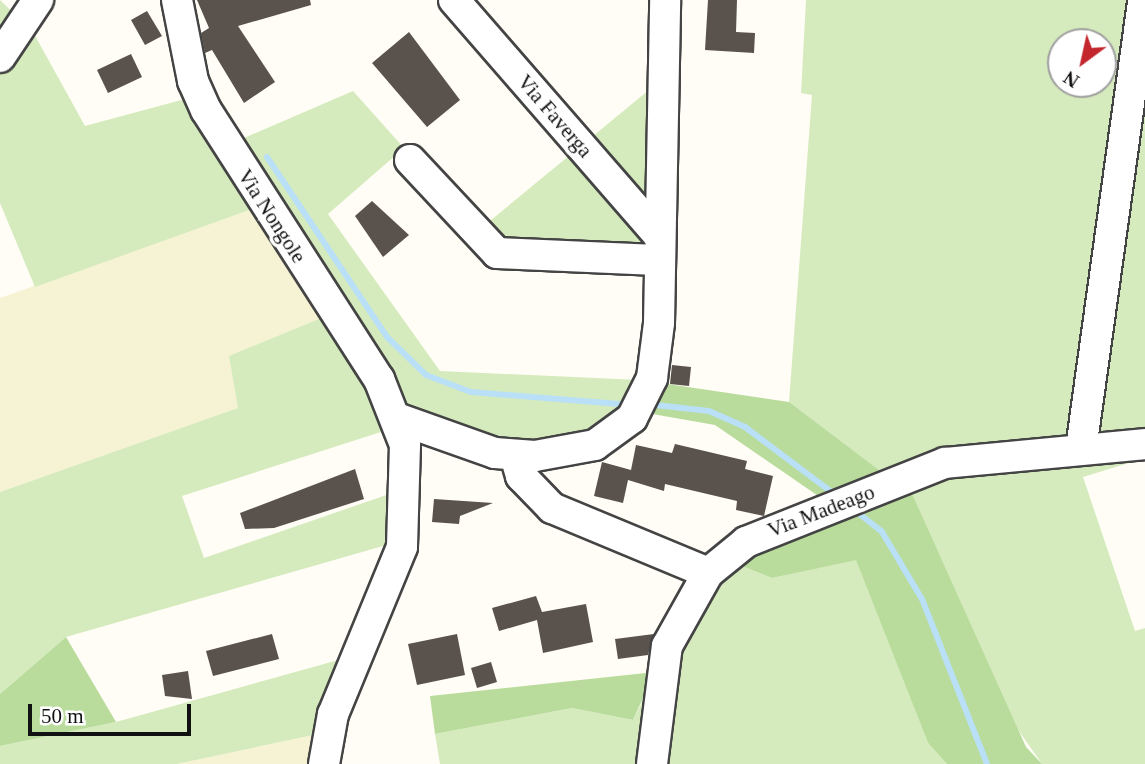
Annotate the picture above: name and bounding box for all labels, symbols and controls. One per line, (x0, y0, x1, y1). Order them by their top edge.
north arrow (1047, 28, 1117, 98)
text: N (1060, 67, 1083, 92)
street label: Via Faverga (512, 69, 598, 163)
street label: Via Nongole (232, 164, 312, 268)
street label: Via Madeago (764, 479, 878, 543)
scale bar (32, 690, 194, 734)
text: 50 m (41, 704, 84, 728)

